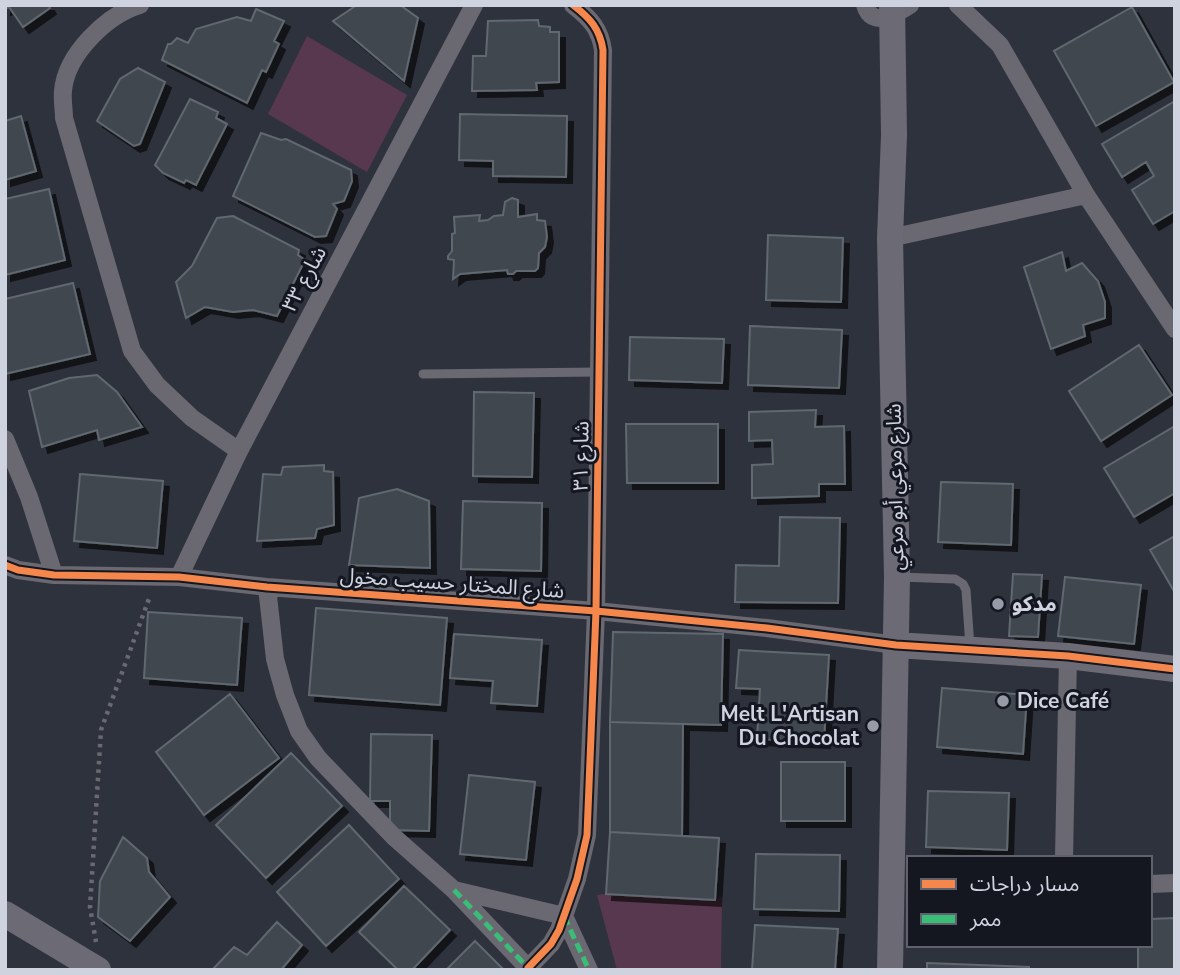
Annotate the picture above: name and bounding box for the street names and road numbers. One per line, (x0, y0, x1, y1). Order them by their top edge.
street label: شارع ٣٣ (275, 241, 334, 317)
street label: شارع مرعي أبو مرعي (880, 403, 912, 571)
street label: شارع ٣١ (566, 421, 597, 491)
street label: شارع المختار حسيب مخول (339, 561, 565, 606)

